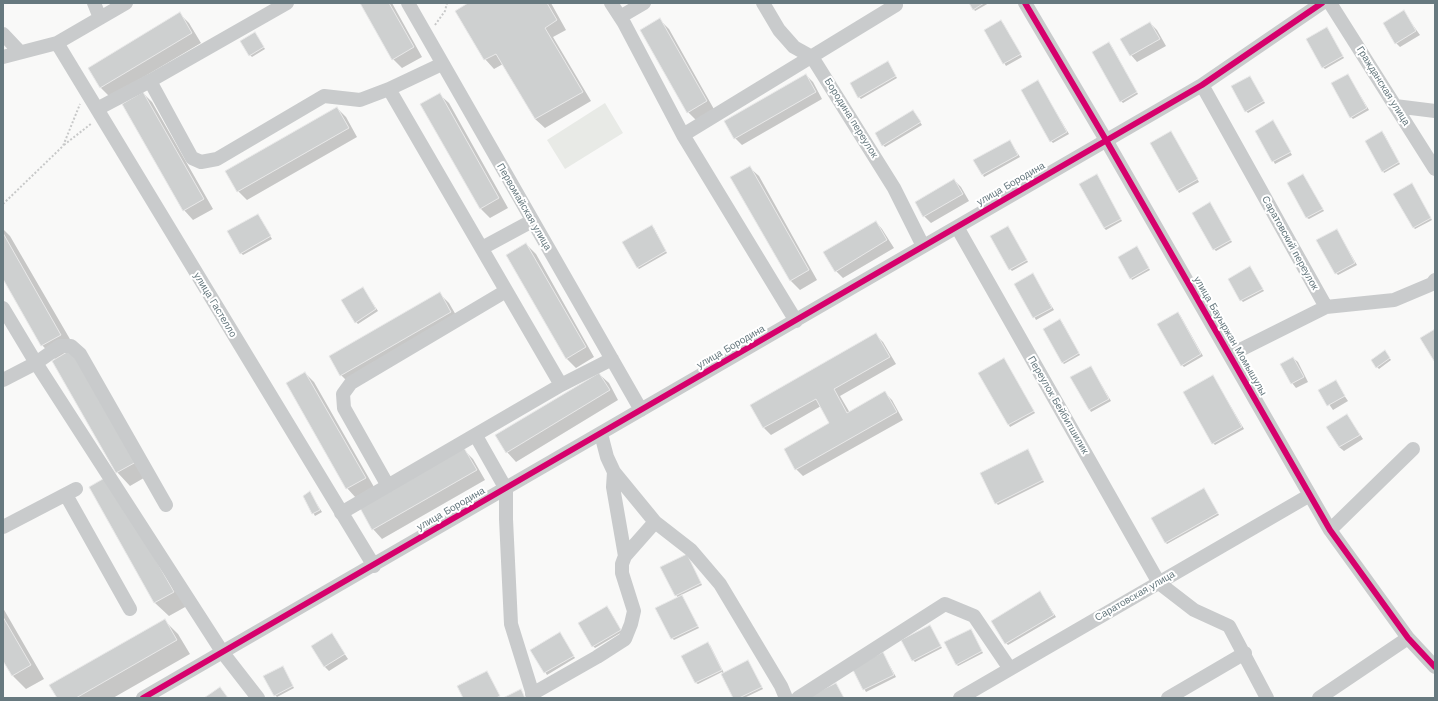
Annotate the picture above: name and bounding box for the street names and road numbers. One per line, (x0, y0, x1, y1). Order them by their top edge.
street label: Гражданская улица (1354, 44, 1412, 128)
street label: Бородина переулок (822, 76, 880, 160)
street label: улица Бородина (975, 160, 1047, 208)
street label: Первомайская улица (494, 161, 554, 253)
street label: Саратовский переулок (1259, 194, 1321, 292)
street label: улица Гастелло (191, 270, 239, 340)
street label: улица Бауыржан Момышулы (1191, 274, 1269, 398)
street label: улица Бородина (695, 323, 767, 371)
street label: Переулок Бейбитшилик (1025, 354, 1091, 456)
street label: улица Бородина (415, 485, 487, 533)
street label: Саратовская улица (1093, 568, 1177, 624)

